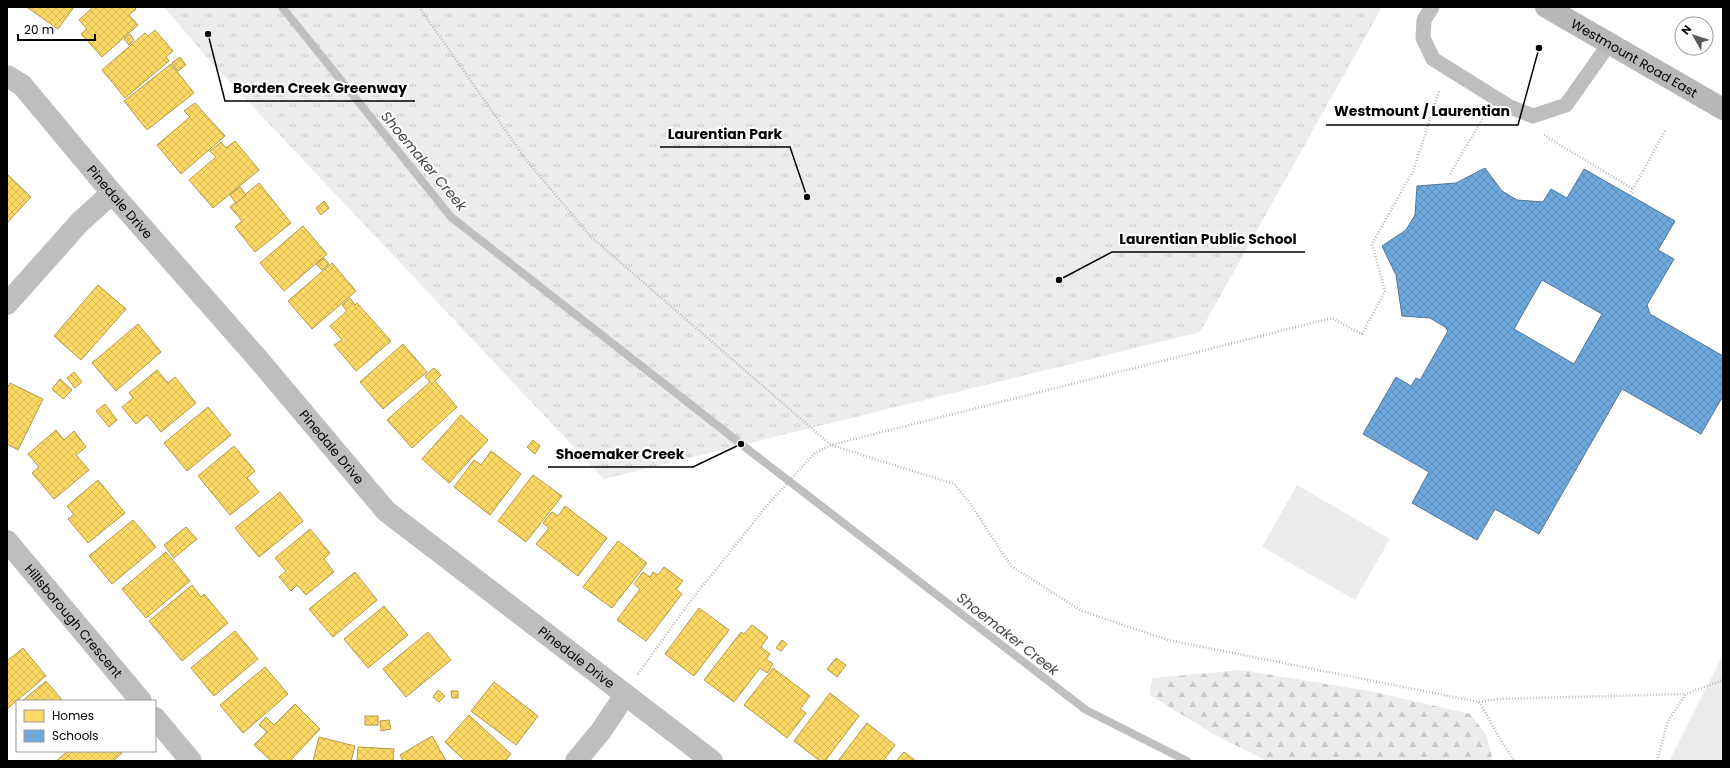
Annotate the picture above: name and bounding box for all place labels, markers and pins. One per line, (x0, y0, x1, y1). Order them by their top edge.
callout: Borden Creek Greenway (225, 75, 415, 101)
callout: Westmount / Laurentian (1326, 99, 1518, 125)
callout: Laurentian Park (660, 121, 790, 147)
callout: Laurentian Public School (1112, 226, 1305, 252)
callout: Shoemaker Creek (548, 441, 693, 467)

